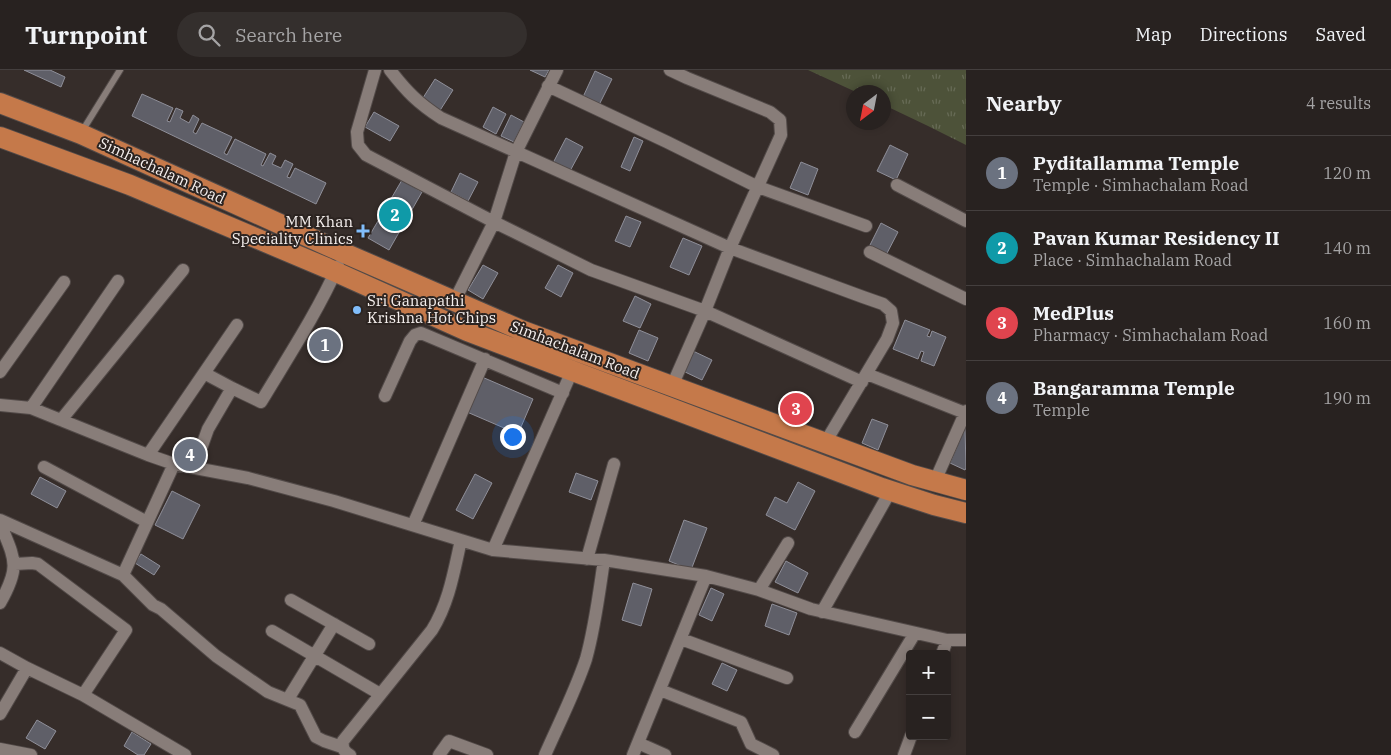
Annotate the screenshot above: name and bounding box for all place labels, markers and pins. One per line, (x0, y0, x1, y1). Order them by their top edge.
pin: 2 (379, 196, 411, 234)
place label: MM Khan Speciality Clinics (232, 212, 353, 248)
marker: MM Khan Speciality Clinics (357, 225, 369, 237)
place label: Sri Ganapathi Krishna Hot Chips (367, 291, 496, 327)
marker: Sri Ganapathi Krishna Hot Chips (351, 304, 363, 316)
pin: 1 (309, 326, 341, 364)
pin: 3 (780, 390, 812, 428)
pin: 4 (174, 436, 206, 474)

